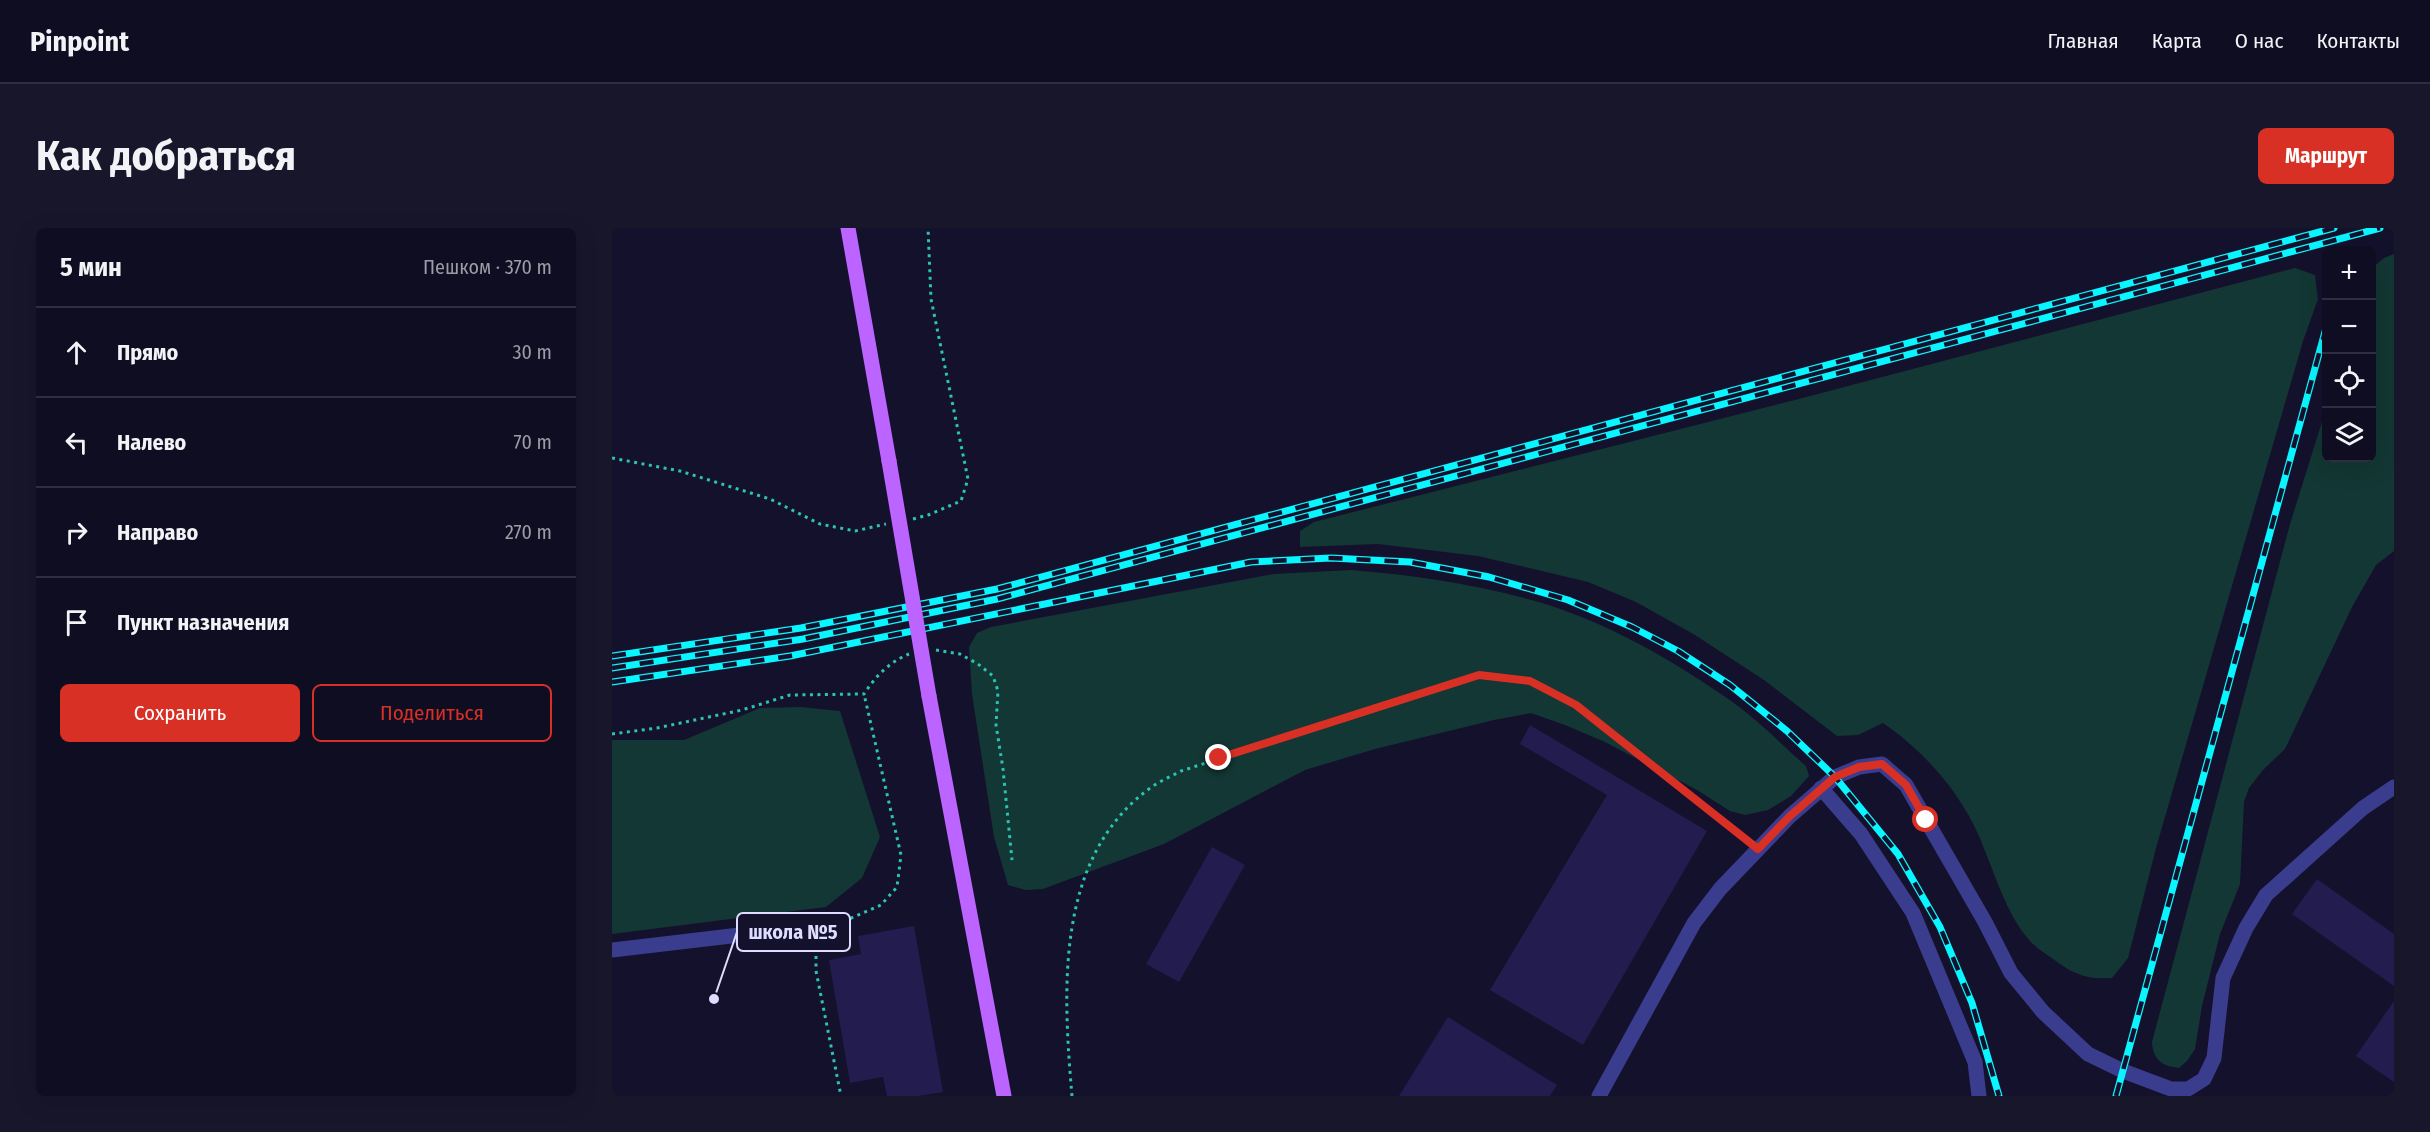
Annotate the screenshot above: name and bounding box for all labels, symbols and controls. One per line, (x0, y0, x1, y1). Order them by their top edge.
text: Pinpoint (30, 25, 129, 58)
text: Главная (2048, 28, 2119, 54)
text: Карта (2152, 28, 2202, 54)
text: О нас (2235, 28, 2283, 54)
text: Контакты (2316, 28, 2400, 54)
button: Маршрут (2258, 128, 2394, 184)
text: Как добраться (36, 131, 296, 181)
map controls (2322, 246, 2376, 462)
button: + (2322, 246, 2376, 300)
text: 5 мин (60, 252, 122, 283)
text: Пешком · 370 m (423, 255, 552, 279)
button: − (2322, 300, 2376, 354)
icon: ahead (60, 336, 93, 369)
text: Прямо (117, 339, 178, 366)
text: 30 m (512, 340, 552, 364)
button: locate (2322, 354, 2376, 408)
button: layers (2322, 408, 2376, 462)
icon: left (60, 426, 93, 459)
text: Налево (117, 429, 186, 456)
text: 70 m (514, 430, 552, 454)
icon: right (60, 516, 93, 549)
text: Направо (117, 519, 198, 546)
text: 270 m (505, 520, 552, 544)
icon: arrive (60, 606, 93, 639)
text: Пункт назначения (117, 609, 289, 636)
button: Сохранить (60, 684, 300, 742)
button: Поделиться (312, 684, 552, 742)
route end (1205, 744, 1231, 770)
route start (1912, 806, 1938, 832)
callout: школа №5 (737, 913, 850, 951)
text: школа №5 (748, 920, 838, 944)

